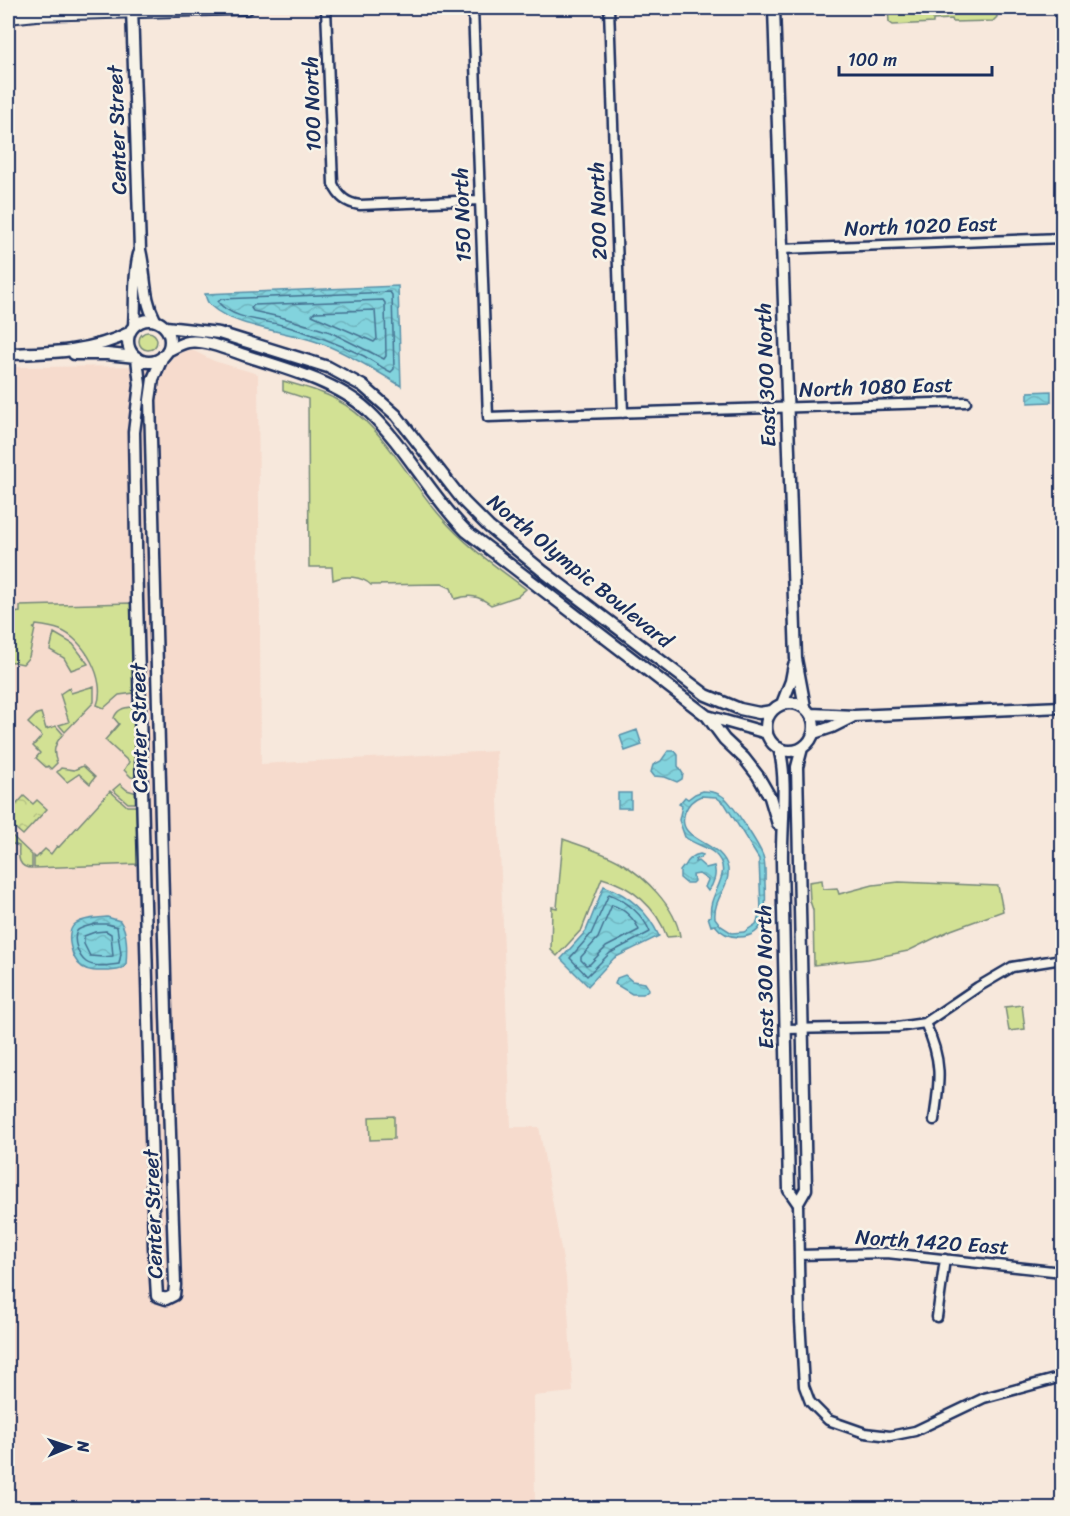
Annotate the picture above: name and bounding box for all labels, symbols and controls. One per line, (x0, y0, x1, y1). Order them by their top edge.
scale bar (839, 39, 992, 77)
text: 100 m (848, 44, 897, 76)
street label: 100 North (291, 56, 333, 152)
street label: Center Street (96, 63, 138, 195)
street label: 200 North (577, 161, 619, 261)
street label: 150 North (441, 167, 483, 263)
street label: North 1020 East (844, 204, 998, 248)
street label: East 300 North (744, 302, 788, 448)
street label: North 1080 East (798, 365, 954, 409)
street label: North Olympic Boulevard (478, 484, 683, 660)
street label: Center Street (119, 661, 159, 793)
street label: East 300 North (745, 905, 785, 1049)
street label: Center Street (132, 1147, 174, 1279)
street label: North 1420 East (854, 1218, 1010, 1266)
north arrow (39, 1417, 99, 1477)
text: N (69, 1439, 98, 1453)

